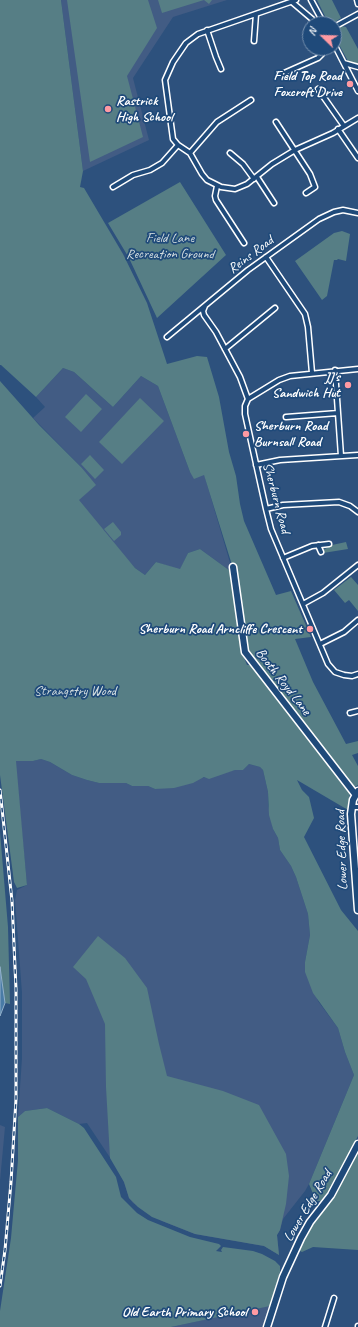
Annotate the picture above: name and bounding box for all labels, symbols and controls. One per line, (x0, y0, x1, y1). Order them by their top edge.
north arrow (302, 16, 342, 56)
text: N (304, 26, 320, 38)
place label: Field Top Road Foxcroft Drive (274, 68, 342, 100)
marker: Field Top Road Foxcroft Drive (345, 79, 355, 89)
place label: Rastrick High School (116, 93, 173, 126)
marker: Rastrick High School (103, 104, 113, 114)
park label: Field Lane Recreation Ground (126, 230, 214, 262)
street label: Reins Road (225, 233, 277, 277)
place label: JJ's Sandwich Hut (272, 369, 340, 402)
marker: JJ's Sandwich Hut (343, 380, 353, 390)
place label: Sherburn Road Burnsall Road (254, 418, 328, 450)
marker: Sherburn Road Burnsall Road (241, 429, 251, 439)
street label: Sherburn Road (258, 461, 294, 535)
place label: Sherburn Road Arncliffe Crescent (138, 621, 302, 637)
marker: Sherburn Road Arncliffe Crescent (305, 624, 315, 634)
street label: Booth Royd Lane (252, 645, 314, 719)
park label: Strangstry Wood (34, 683, 116, 699)
street label: Lower Edge Road (332, 810, 352, 890)
street label: Lower Edge Road (280, 1167, 336, 1245)
place label: Old Earth Primary School (122, 1304, 247, 1320)
marker: Old Earth Primary School (250, 1307, 260, 1317)

